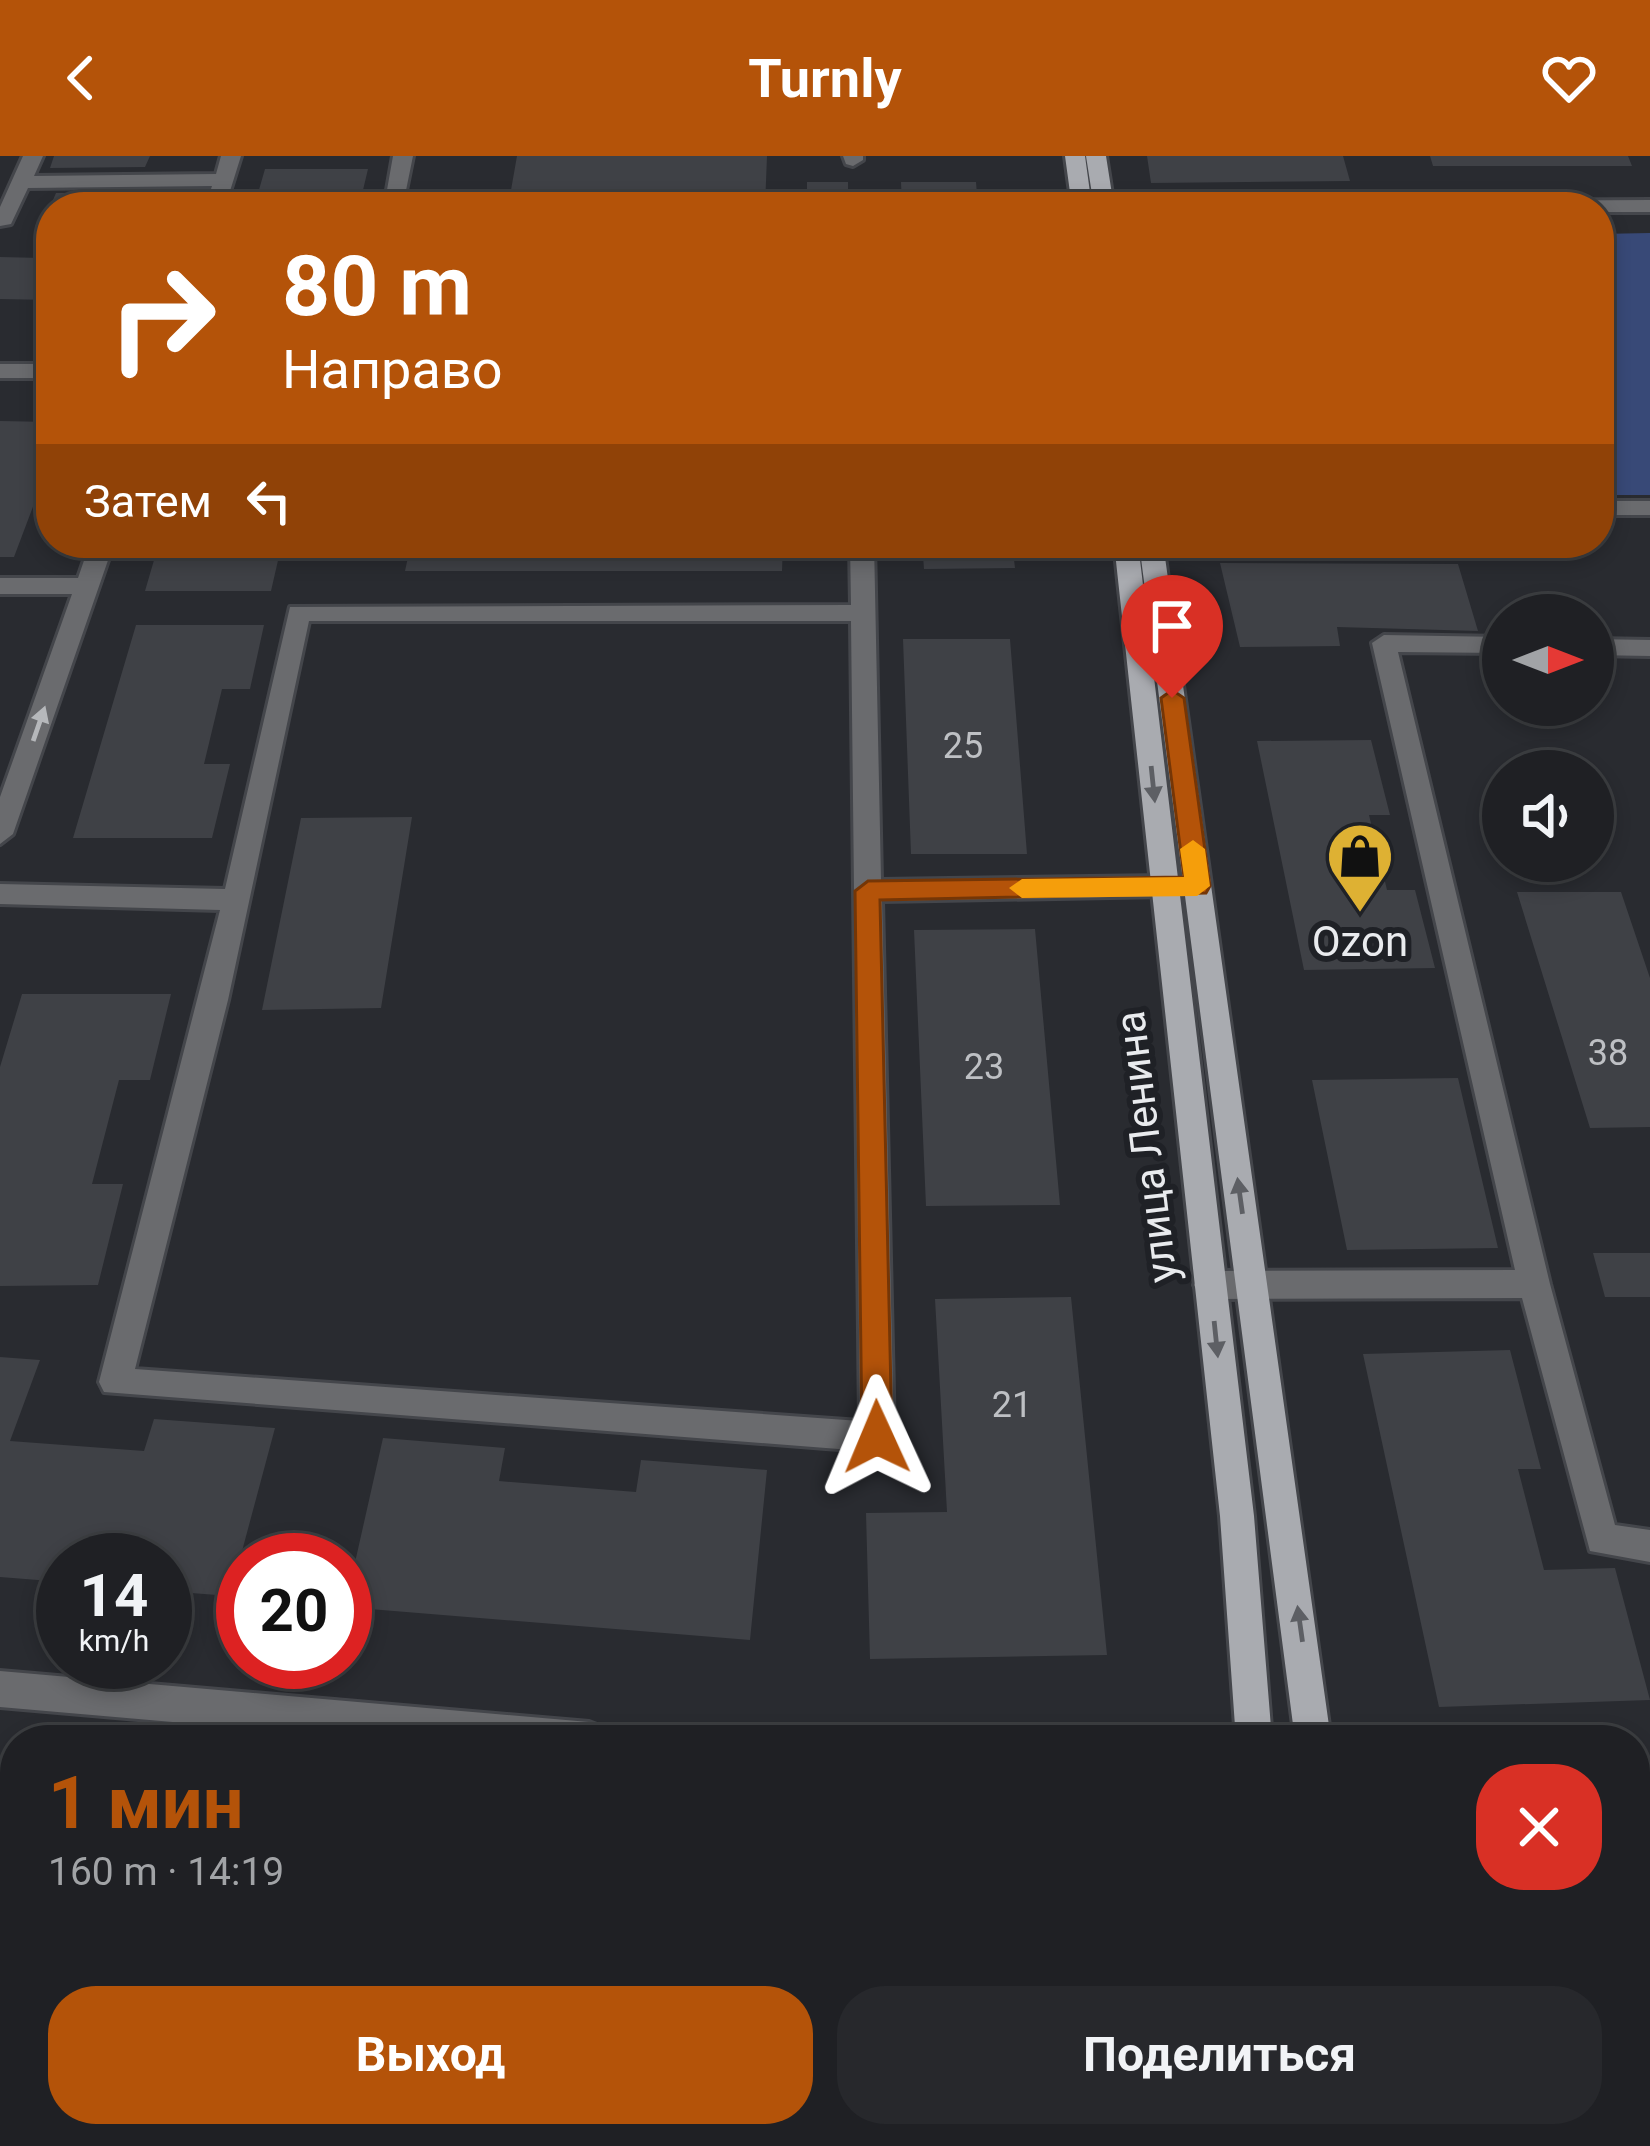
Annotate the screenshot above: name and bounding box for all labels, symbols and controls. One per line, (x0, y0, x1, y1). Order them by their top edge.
icon: back (48, 45, 114, 111)
icon: heart (1536, 45, 1602, 111)
text: Turnly (748, 47, 902, 110)
text: 80 m (282, 237, 472, 336)
icon: right (84, 240, 240, 396)
text: Направо (282, 338, 502, 401)
icon: left (236, 468, 302, 534)
text: Затем (84, 475, 212, 528)
pin (1121, 575, 1223, 698)
icon: arrive (1139, 593, 1205, 659)
north arrow (1482, 594, 1614, 726)
map controls (1482, 594, 1614, 882)
one-way arrow (31, 705, 49, 741)
house number: 25 (943, 725, 983, 767)
button: sound (1482, 750, 1614, 882)
one-way arrow (1144, 766, 1163, 804)
shop icon: Ozon (1325, 821, 1395, 915)
place label: Ozon (1312, 917, 1408, 966)
street label: улица Ленина (1105, 1008, 1187, 1286)
house number: 38 (1588, 1032, 1628, 1074)
house number: 23 (964, 1046, 1004, 1088)
one-way arrow (1230, 1177, 1249, 1214)
one-way arrow (1207, 1321, 1226, 1358)
position arrow (814, 1374, 940, 1500)
house number: 21 (992, 1384, 1032, 1426)
speed limit sign: 20 (216, 1533, 372, 1689)
text: 14 (80, 1560, 148, 1631)
one-way arrow (1290, 1605, 1309, 1642)
text: km/h (79, 1623, 149, 1658)
text: 1 мин (48, 1761, 243, 1846)
button: close (1476, 1764, 1602, 1890)
text: 160 m · 14:19 (48, 1849, 284, 1895)
button: Выход (48, 1986, 813, 2124)
button: Поделиться (837, 1986, 1602, 2124)

